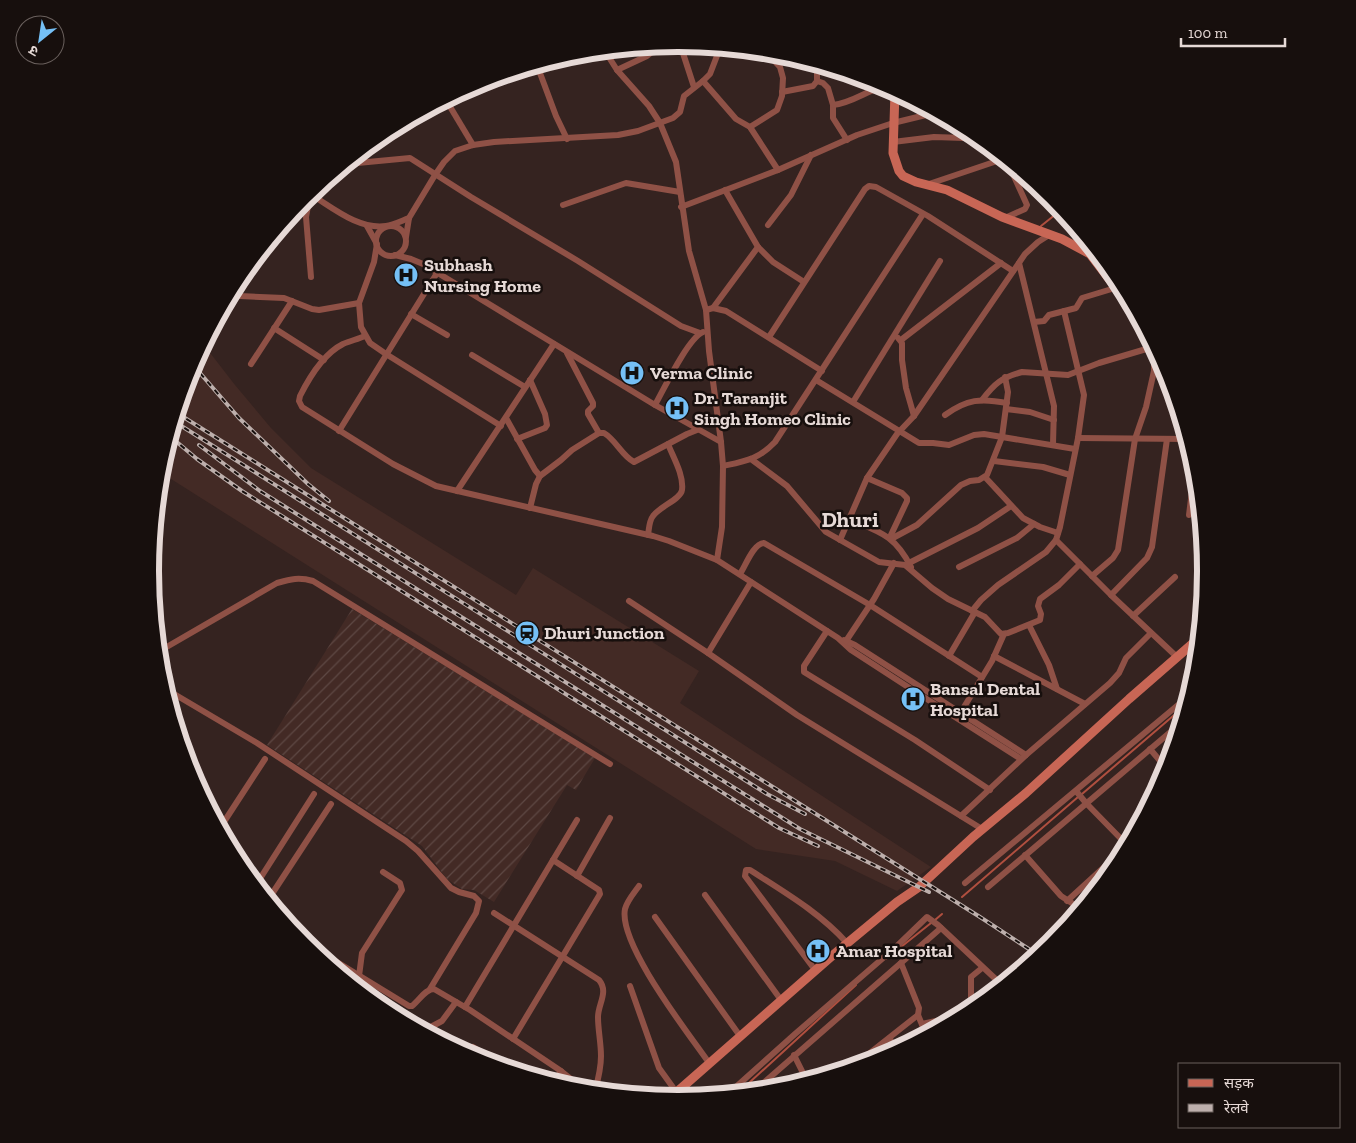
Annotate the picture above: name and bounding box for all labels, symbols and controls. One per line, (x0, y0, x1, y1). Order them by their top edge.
north arrow (15, 15, 65, 65)
scale bar (1181, 15, 1285, 47)
text: 100 m (1188, 24, 1227, 42)
text: उ (25, 41, 42, 60)
place label: Subhash Nursing Home (424, 254, 541, 297)
hospital icon: Subhash Nursing Home (393, 262, 419, 288)
hospital icon: Verma Clinic (619, 360, 645, 386)
place label: Verma Clinic (650, 362, 753, 384)
place label: Dr. Taranjit Singh Homeo Clinic (694, 387, 851, 430)
hospital icon: Dr. Taranjit Singh Homeo Clinic (664, 395, 690, 421)
district label: Dhuri (821, 506, 879, 533)
station icon: Dhuri Junction (514, 620, 540, 646)
place label: Dhuri Junction (544, 622, 665, 644)
place label: Bansal Dental Hospital (930, 678, 1040, 721)
hospital icon: Bansal Dental Hospital (900, 686, 926, 712)
hospital icon: Amar Hospital (805, 938, 831, 964)
place label: Amar Hospital (836, 940, 952, 962)
legend (1178, 1063, 1341, 1128)
text: सड़क (1224, 1074, 1254, 1092)
text: रेलवे (1223, 1099, 1249, 1117)

